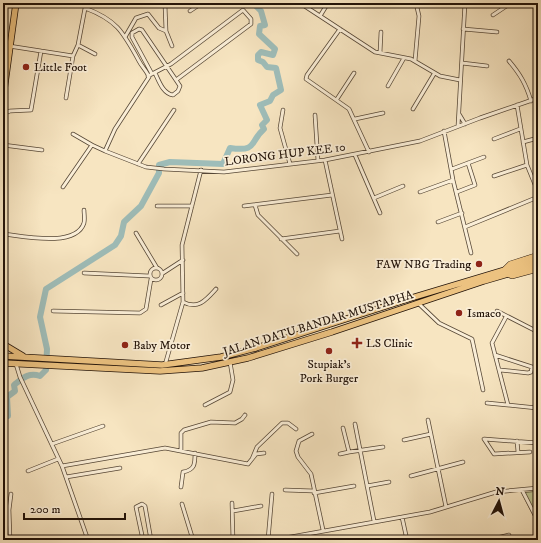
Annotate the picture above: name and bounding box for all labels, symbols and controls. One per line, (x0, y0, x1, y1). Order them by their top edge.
place label: Little Foot (34, 60, 87, 75)
marker: Little Foot (21, 62, 31, 72)
street label: LORONG HUP KEE 10 (224, 140, 346, 169)
place label: FAW NBG Trading (376, 257, 471, 272)
marker: FAW NBG Trading (474, 259, 484, 269)
street label: JALAN DATU BANDAR MUSTAPHA (220, 287, 415, 360)
place label: Ismaco (467, 306, 501, 321)
marker: Ismaco (454, 308, 464, 318)
place label: LS Clinic (366, 336, 413, 351)
marker: LS Clinic (351, 337, 363, 349)
place label: Baby Motor (133, 338, 191, 353)
marker: Baby Motor (120, 340, 130, 350)
marker: Stupiak's Pork Burger (324, 346, 334, 356)
place label: Stupiak's Pork Burger (300, 357, 359, 386)
north arrow (479, 481, 519, 521)
text: N (495, 485, 505, 499)
scale bar (24, 495, 125, 521)
text: 200 m (30, 502, 60, 517)

